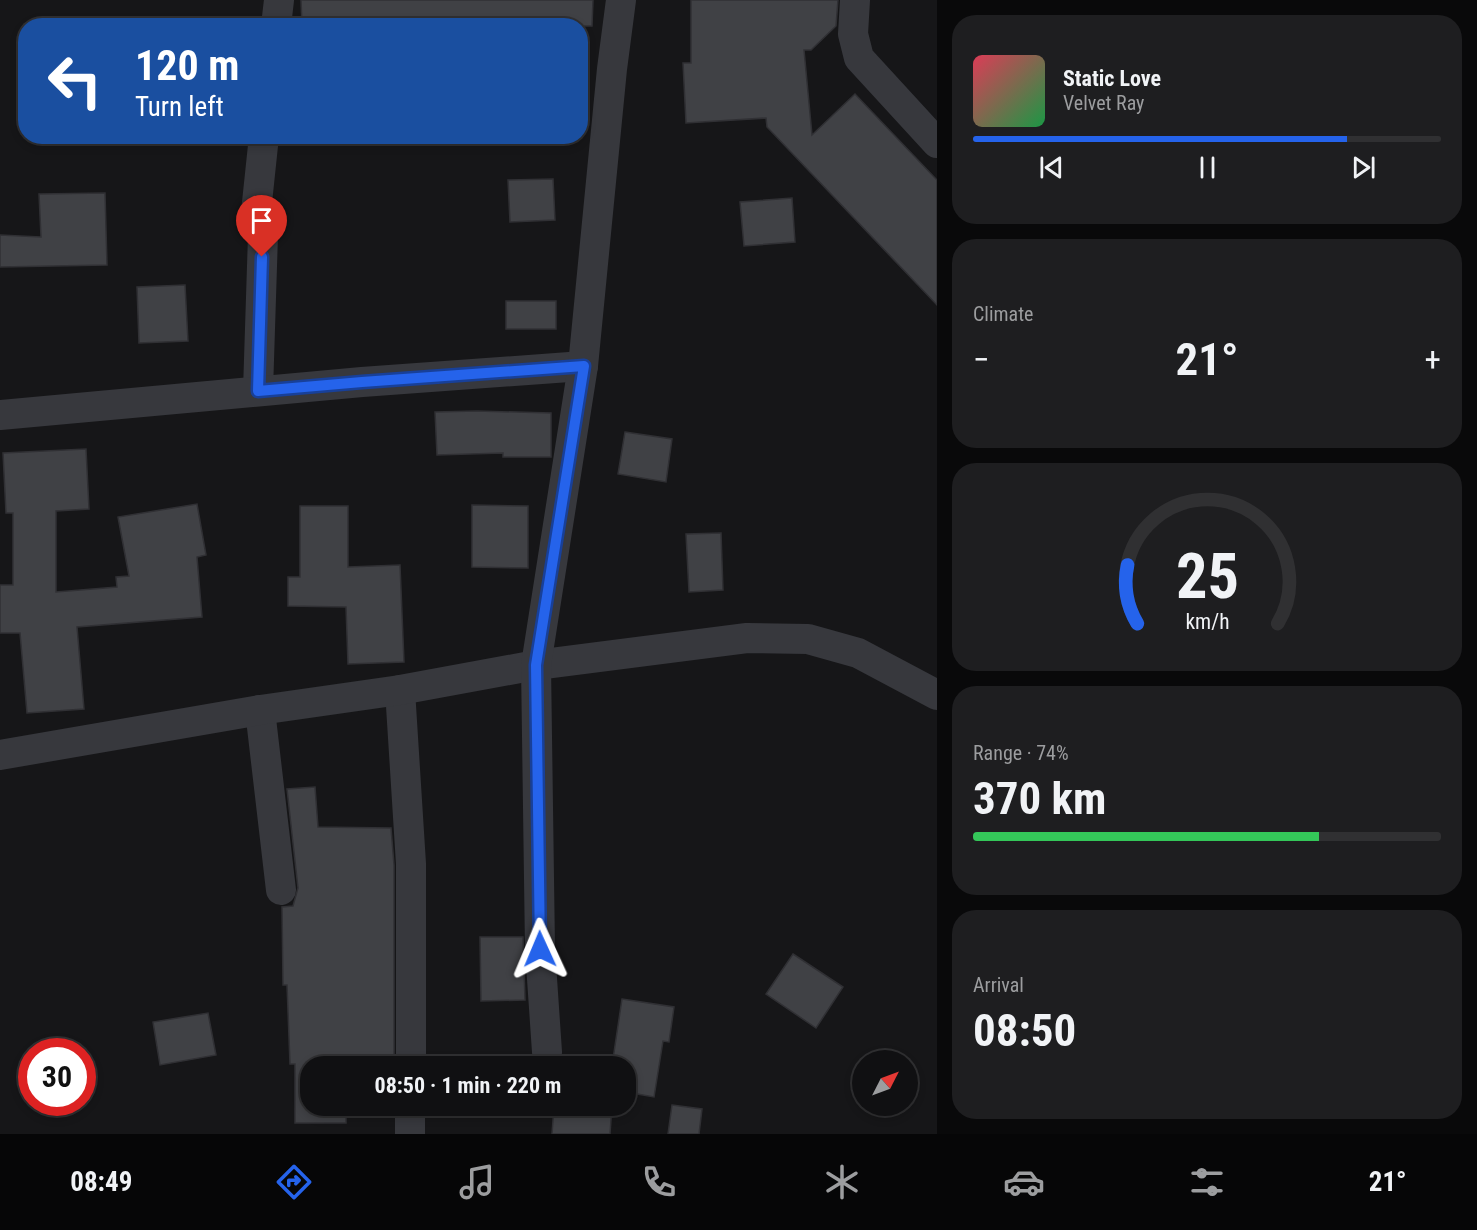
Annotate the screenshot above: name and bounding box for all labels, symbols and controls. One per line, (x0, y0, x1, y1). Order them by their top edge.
text: 120 m (135, 41, 240, 90)
icon: left (36, 42, 114, 120)
text: Static Love (1063, 66, 1161, 91)
text: Turn left (135, 91, 224, 123)
text: Velvet Ray (1063, 91, 1144, 115)
icon: previous (1035, 151, 1068, 184)
icon: pause (1191, 151, 1224, 184)
icon: next (1347, 151, 1380, 184)
pin (236, 195, 287, 257)
icon: arrive (245, 204, 278, 237)
text: Climate (973, 302, 1033, 326)
text: 21° (1176, 333, 1239, 386)
text: − (973, 340, 990, 379)
text: + (1425, 340, 1441, 379)
text: 25 (1175, 540, 1239, 613)
text: km/h (1185, 609, 1229, 634)
text: Range · 74% (973, 741, 1069, 765)
text: 370 km (973, 772, 1106, 825)
position arrow (508, 917, 572, 981)
text: Arrival (973, 973, 1024, 997)
text: 08:50 (973, 1004, 1076, 1057)
speed limit sign: 30 (18, 1038, 96, 1116)
north arrow (852, 1050, 918, 1116)
map controls (852, 1050, 918, 1116)
text: 08:50 · 1 min · 220 m (375, 1073, 561, 1098)
icon: directions (273, 1161, 315, 1203)
icon: music (456, 1161, 498, 1203)
icon: phone (638, 1161, 680, 1203)
icon: climate (821, 1161, 863, 1203)
icon: car (1003, 1161, 1045, 1203)
icon: filters (1186, 1161, 1228, 1203)
text: 08:49 (70, 1166, 132, 1198)
text: 21° (1369, 1166, 1407, 1198)

